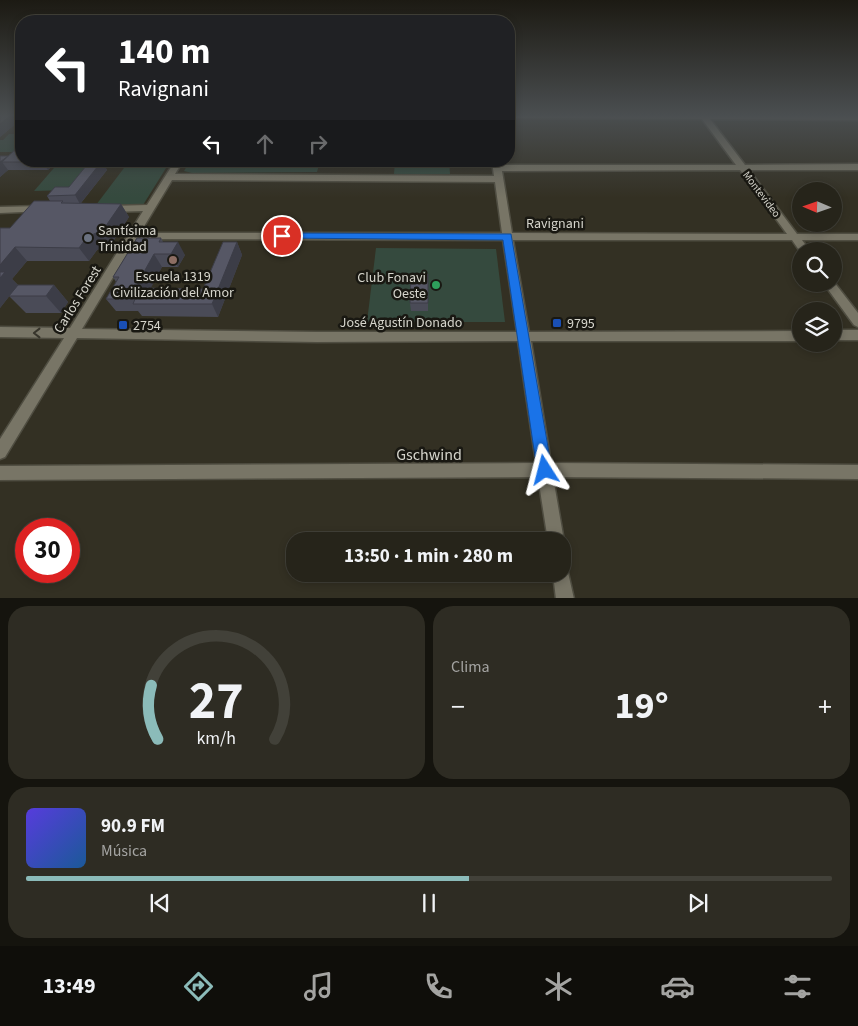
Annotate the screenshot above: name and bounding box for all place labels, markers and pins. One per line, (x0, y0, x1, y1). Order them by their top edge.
pin (261, 215, 303, 257)
place label: Santísima Trinidad (98, 221, 156, 257)
marker: Santísima Trinidad (82, 232, 94, 244)
marker: Escuela 1319 Civilización del Amor (167, 254, 179, 266)
place label: Escuela 1319 Civilización del Amor (112, 267, 234, 303)
place label: Club Fonavi Oeste (357, 268, 426, 304)
marker: Club Fonavi Oeste (430, 279, 442, 291)
place label: 9795 (567, 314, 595, 334)
place label: 2754 (133, 316, 161, 336)
marker: 9795 (551, 317, 563, 329)
marker: 2754 (117, 319, 129, 331)

